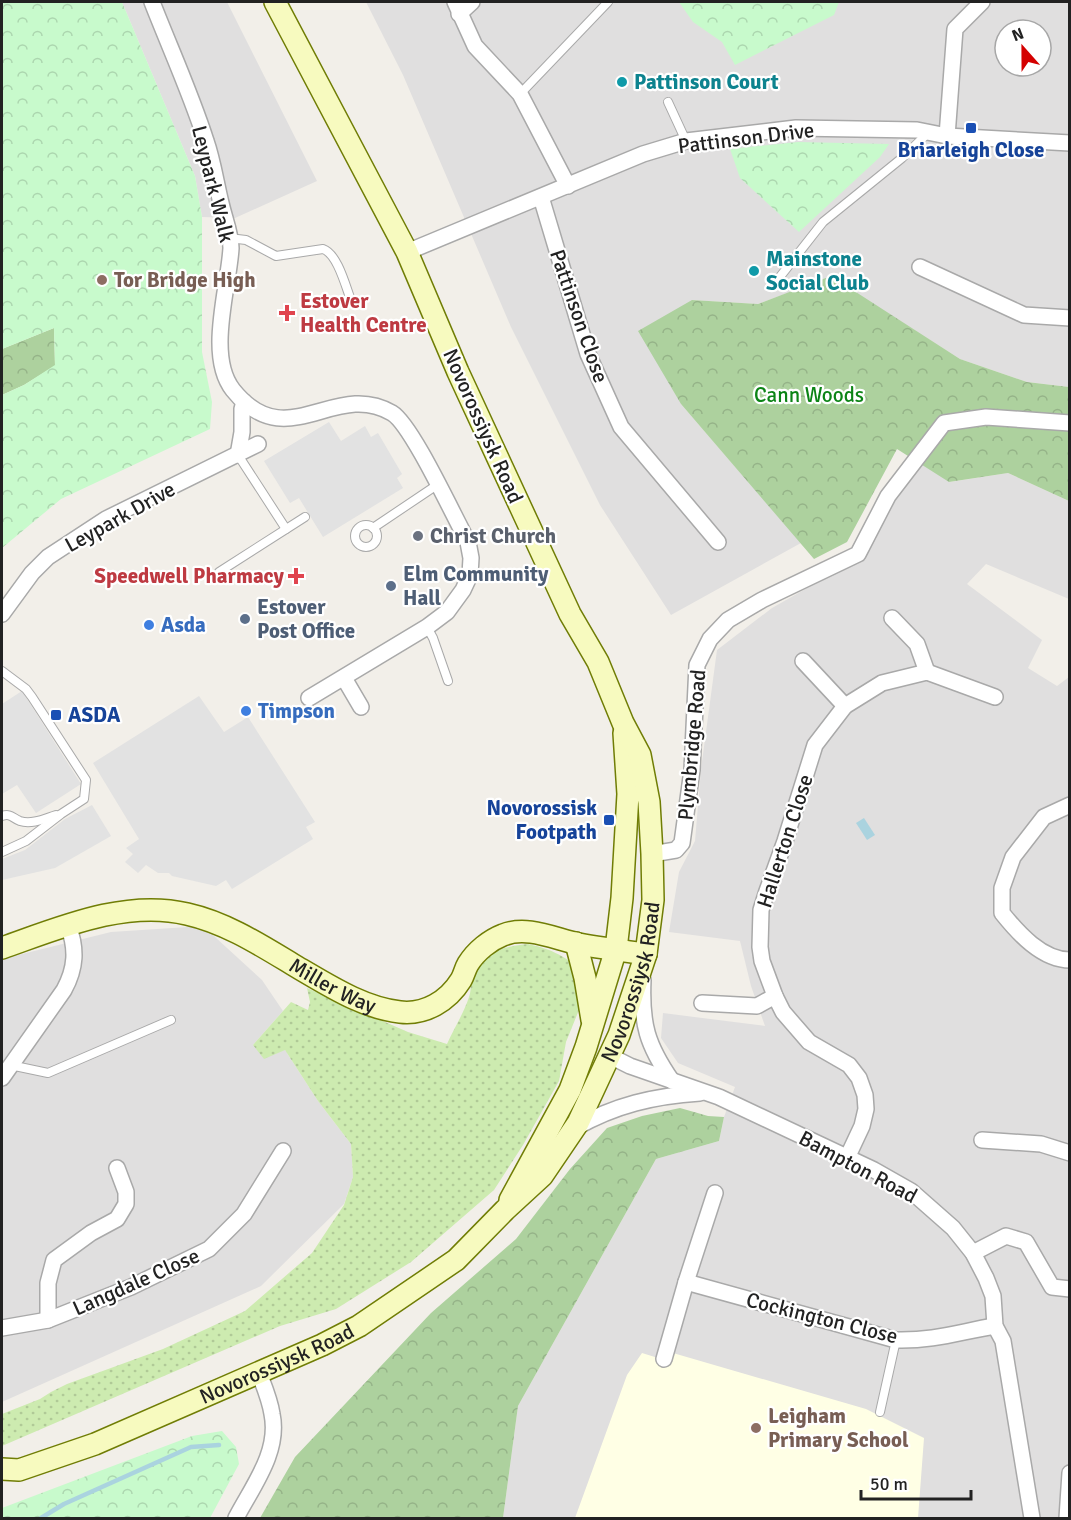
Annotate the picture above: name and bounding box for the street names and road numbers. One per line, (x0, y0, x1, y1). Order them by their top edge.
street label: Pattinson Drive (676, 117, 816, 159)
street label: Leypark Walk (186, 123, 240, 246)
street label: Pattinson Close (544, 246, 614, 386)
street label: Novorossiysk Road (437, 345, 529, 507)
street label: Leypark Drive (60, 476, 180, 558)
street label: Plymbridge Road (672, 668, 712, 822)
street label: Hallerton Close (751, 771, 819, 911)
street label: Novorossiysk Road (595, 900, 666, 1066)
street label: Miller Way (284, 952, 380, 1019)
street label: Bampton Road (794, 1125, 922, 1209)
street label: Langdale Close (69, 1242, 203, 1322)
street label: Cockington Close (743, 1287, 901, 1349)
street label: Novorossiysk Road (196, 1318, 358, 1410)

